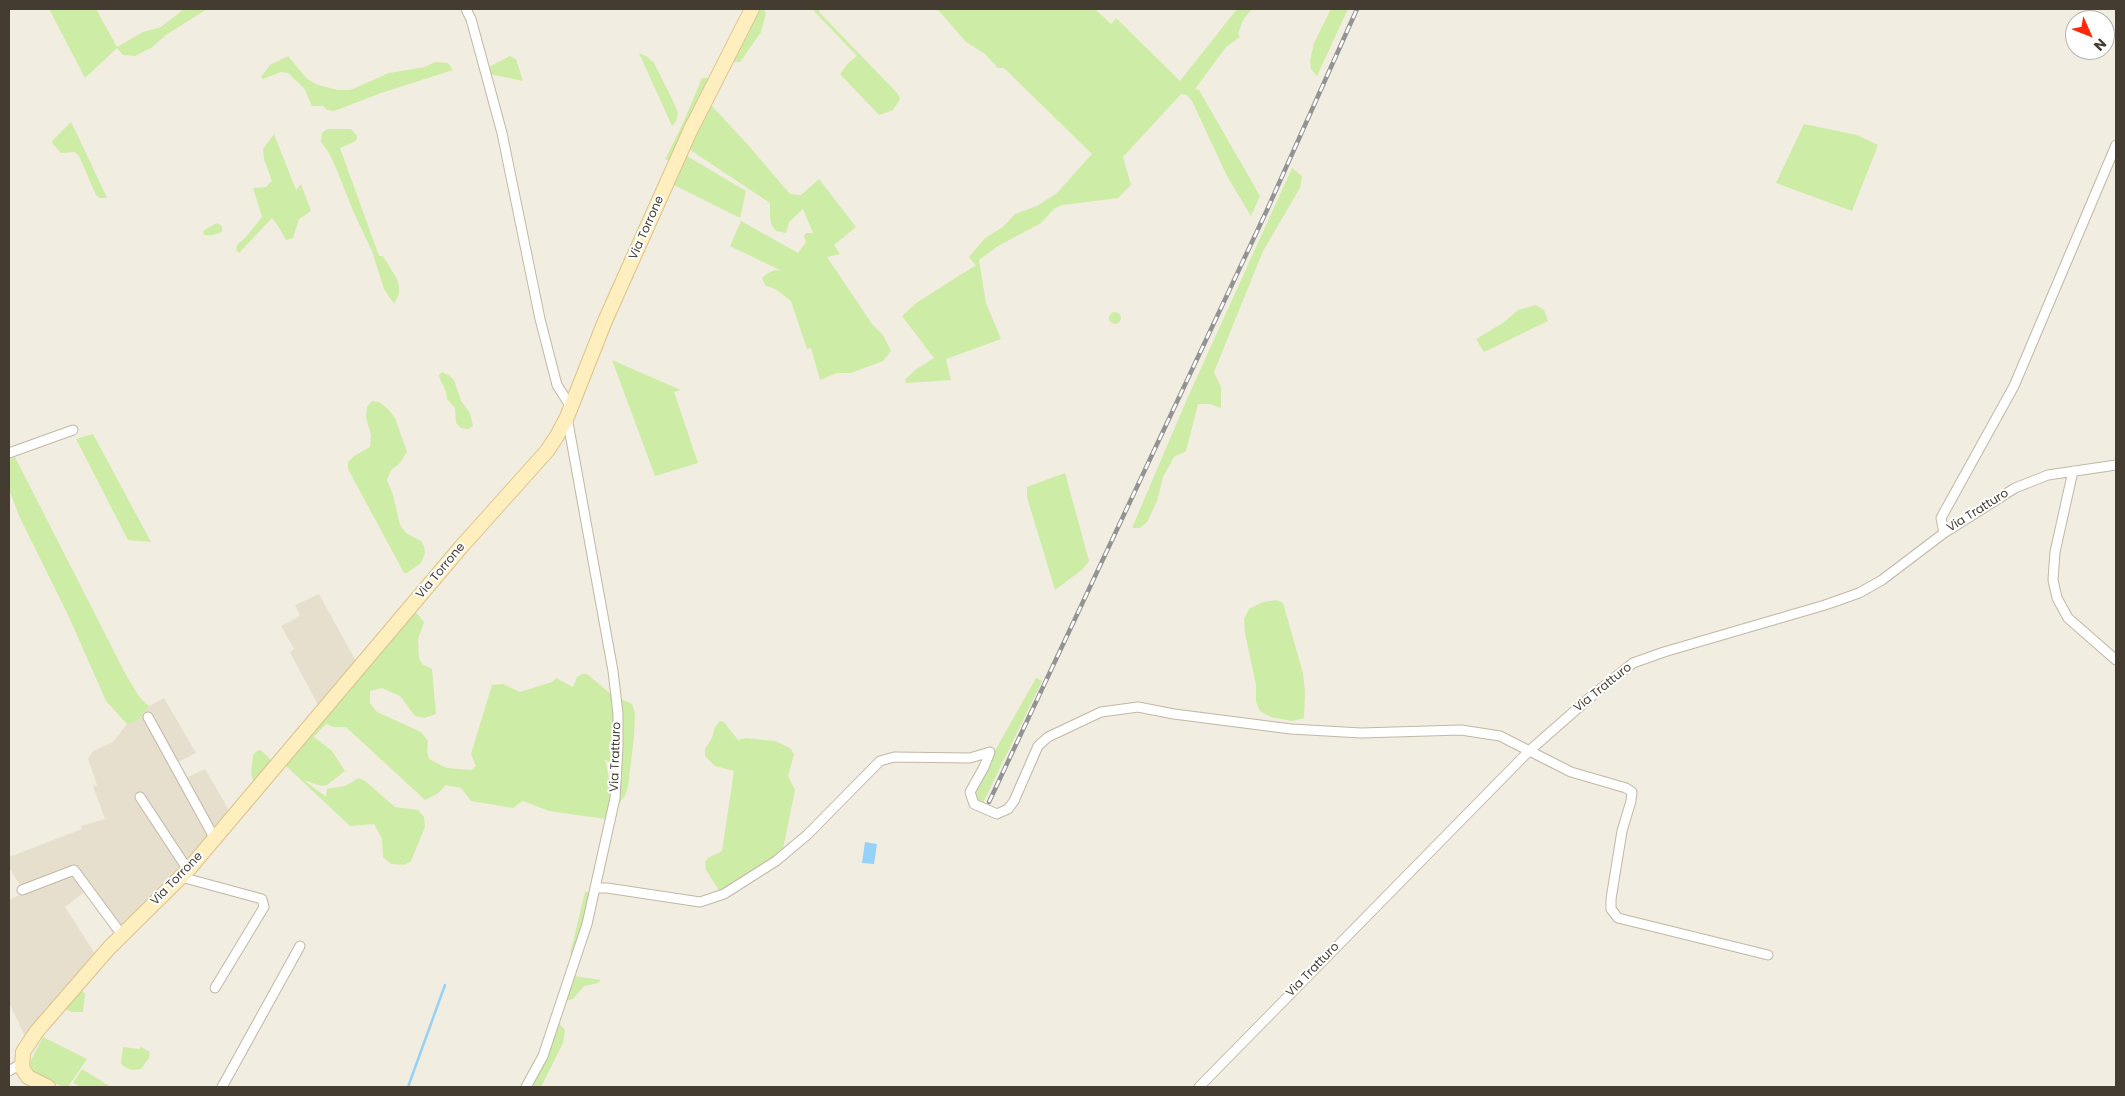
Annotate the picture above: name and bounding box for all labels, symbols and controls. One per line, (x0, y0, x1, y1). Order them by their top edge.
north arrow (2065, 10, 2115, 60)
text: N (2089, 34, 2111, 55)
street label: Via Torrone (627, 194, 667, 262)
street label: Via Tratturo (1944, 486, 2012, 536)
street label: Via Torrone (414, 540, 468, 602)
street label: Via Tratturo (1571, 660, 1635, 716)
street label: Via Tratturo (608, 722, 624, 792)
street label: Via Torrone (148, 849, 206, 909)
street label: Via Tratturo (1283, 940, 1343, 1000)

